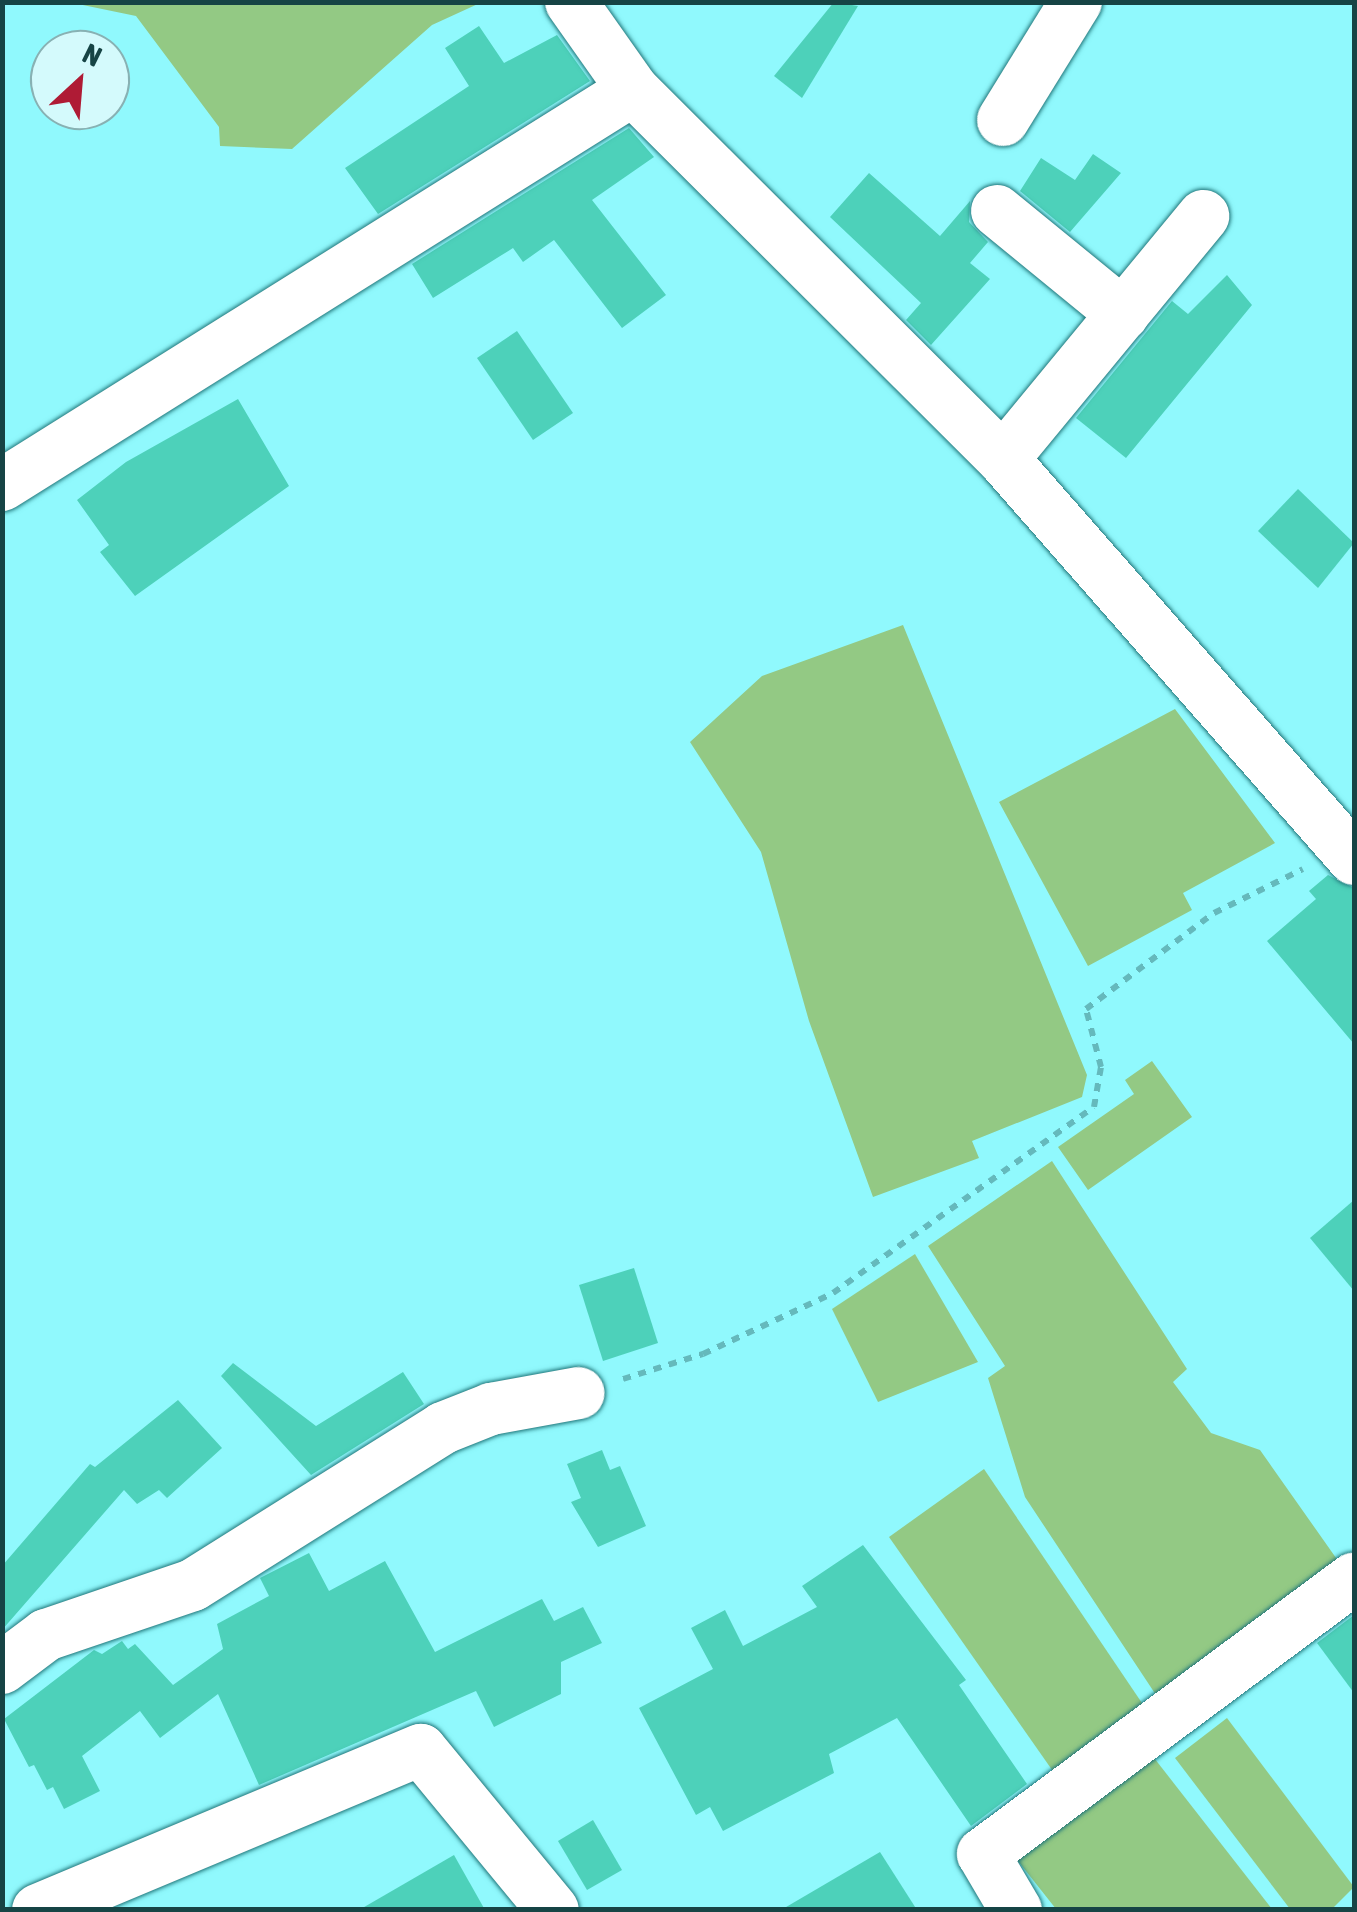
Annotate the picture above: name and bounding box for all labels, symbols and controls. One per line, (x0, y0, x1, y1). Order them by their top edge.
north arrow (30, 30, 130, 130)
text: N (78, 37, 107, 73)

